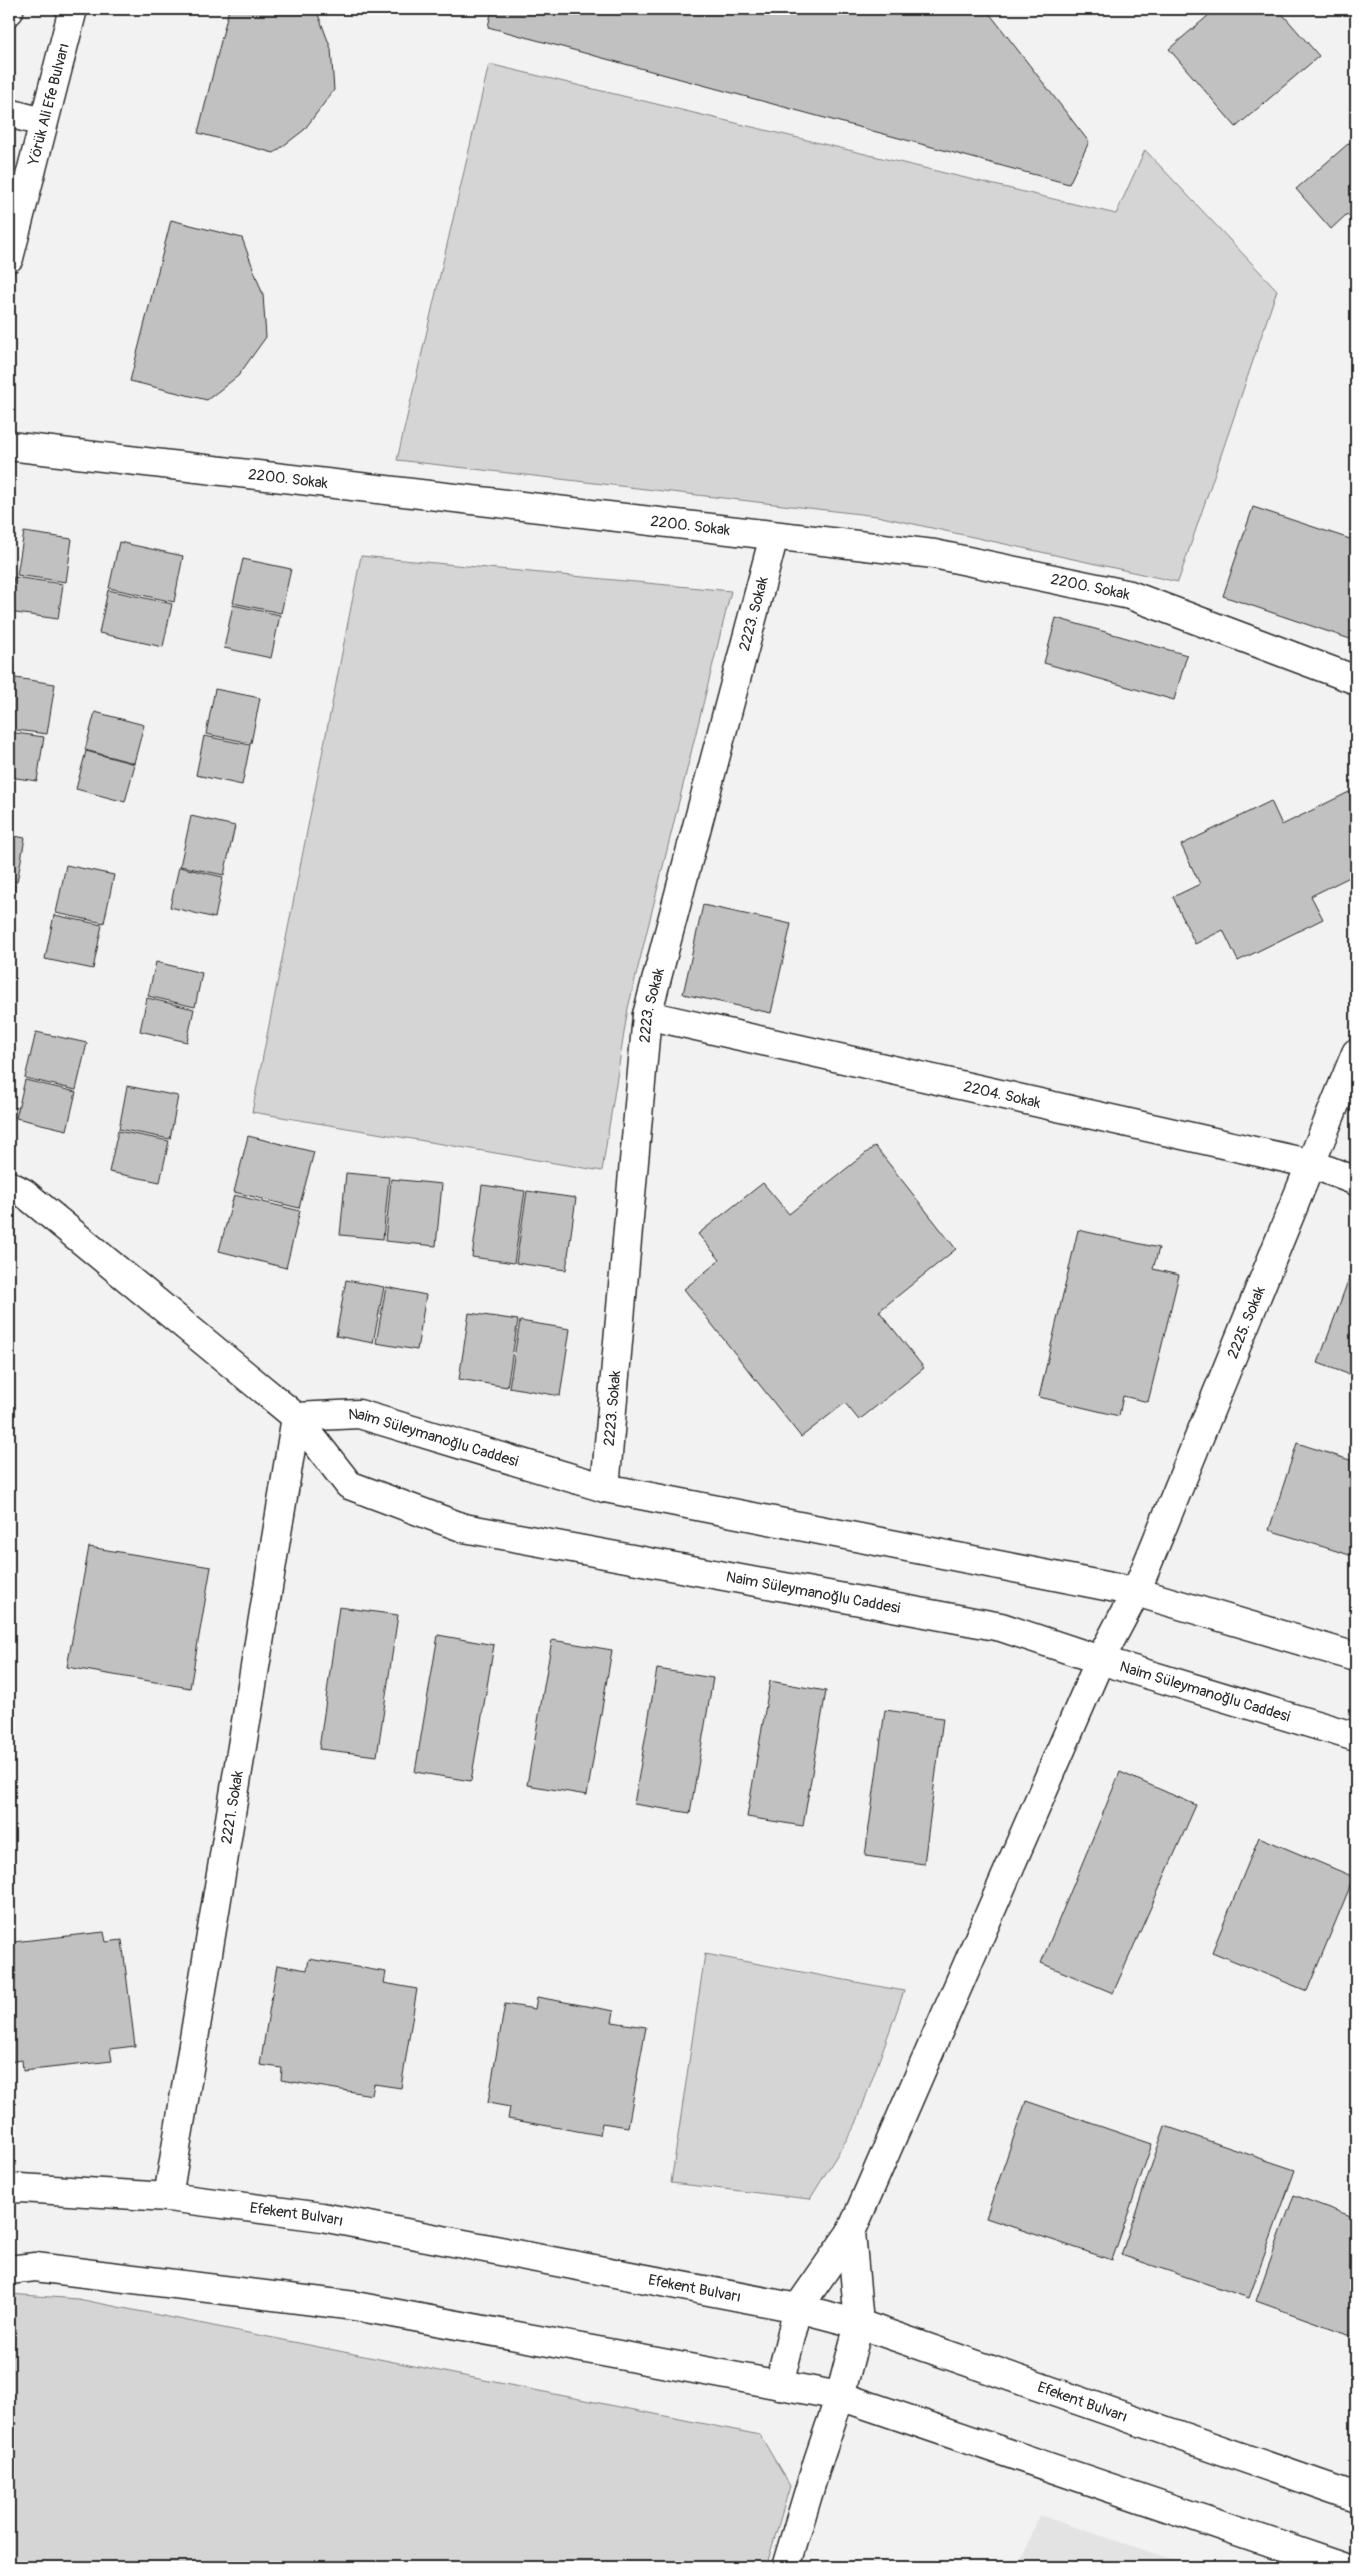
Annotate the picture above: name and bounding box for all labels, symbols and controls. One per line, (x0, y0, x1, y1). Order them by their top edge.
street label: Yörük Ali Efe Bulvarı (24, 41, 73, 168)
street label: 2200. Sokak (247, 465, 330, 493)
street label: 2200. Sokak (649, 511, 732, 540)
street label: 2200. Sokak (1049, 569, 1132, 604)
street label: 2223. Sokak (734, 574, 772, 653)
street label: 2223. Sokak (635, 965, 669, 1044)
street label: 2204. Sokak (962, 1077, 1043, 1113)
street label: 2225. Sokak (1223, 1283, 1270, 1361)
street label: 2223. Sokak (599, 1369, 625, 1447)
street label: Naim Süleymanoğlu Caddesi (348, 1405, 521, 1471)
street label: Naim Süleymanoğlu Caddesi (724, 1567, 902, 1618)
street label: Naim Süleymanoğlu Caddesi (1118, 1657, 1293, 1726)
street label: 2221. Sokak (217, 1768, 247, 1845)
street label: Efekent Bulvarı (249, 2198, 345, 2230)
street label: Efekent Bulvarı (647, 2270, 743, 2306)
street label: Efekent Bulvarı (1035, 2377, 1130, 2426)

